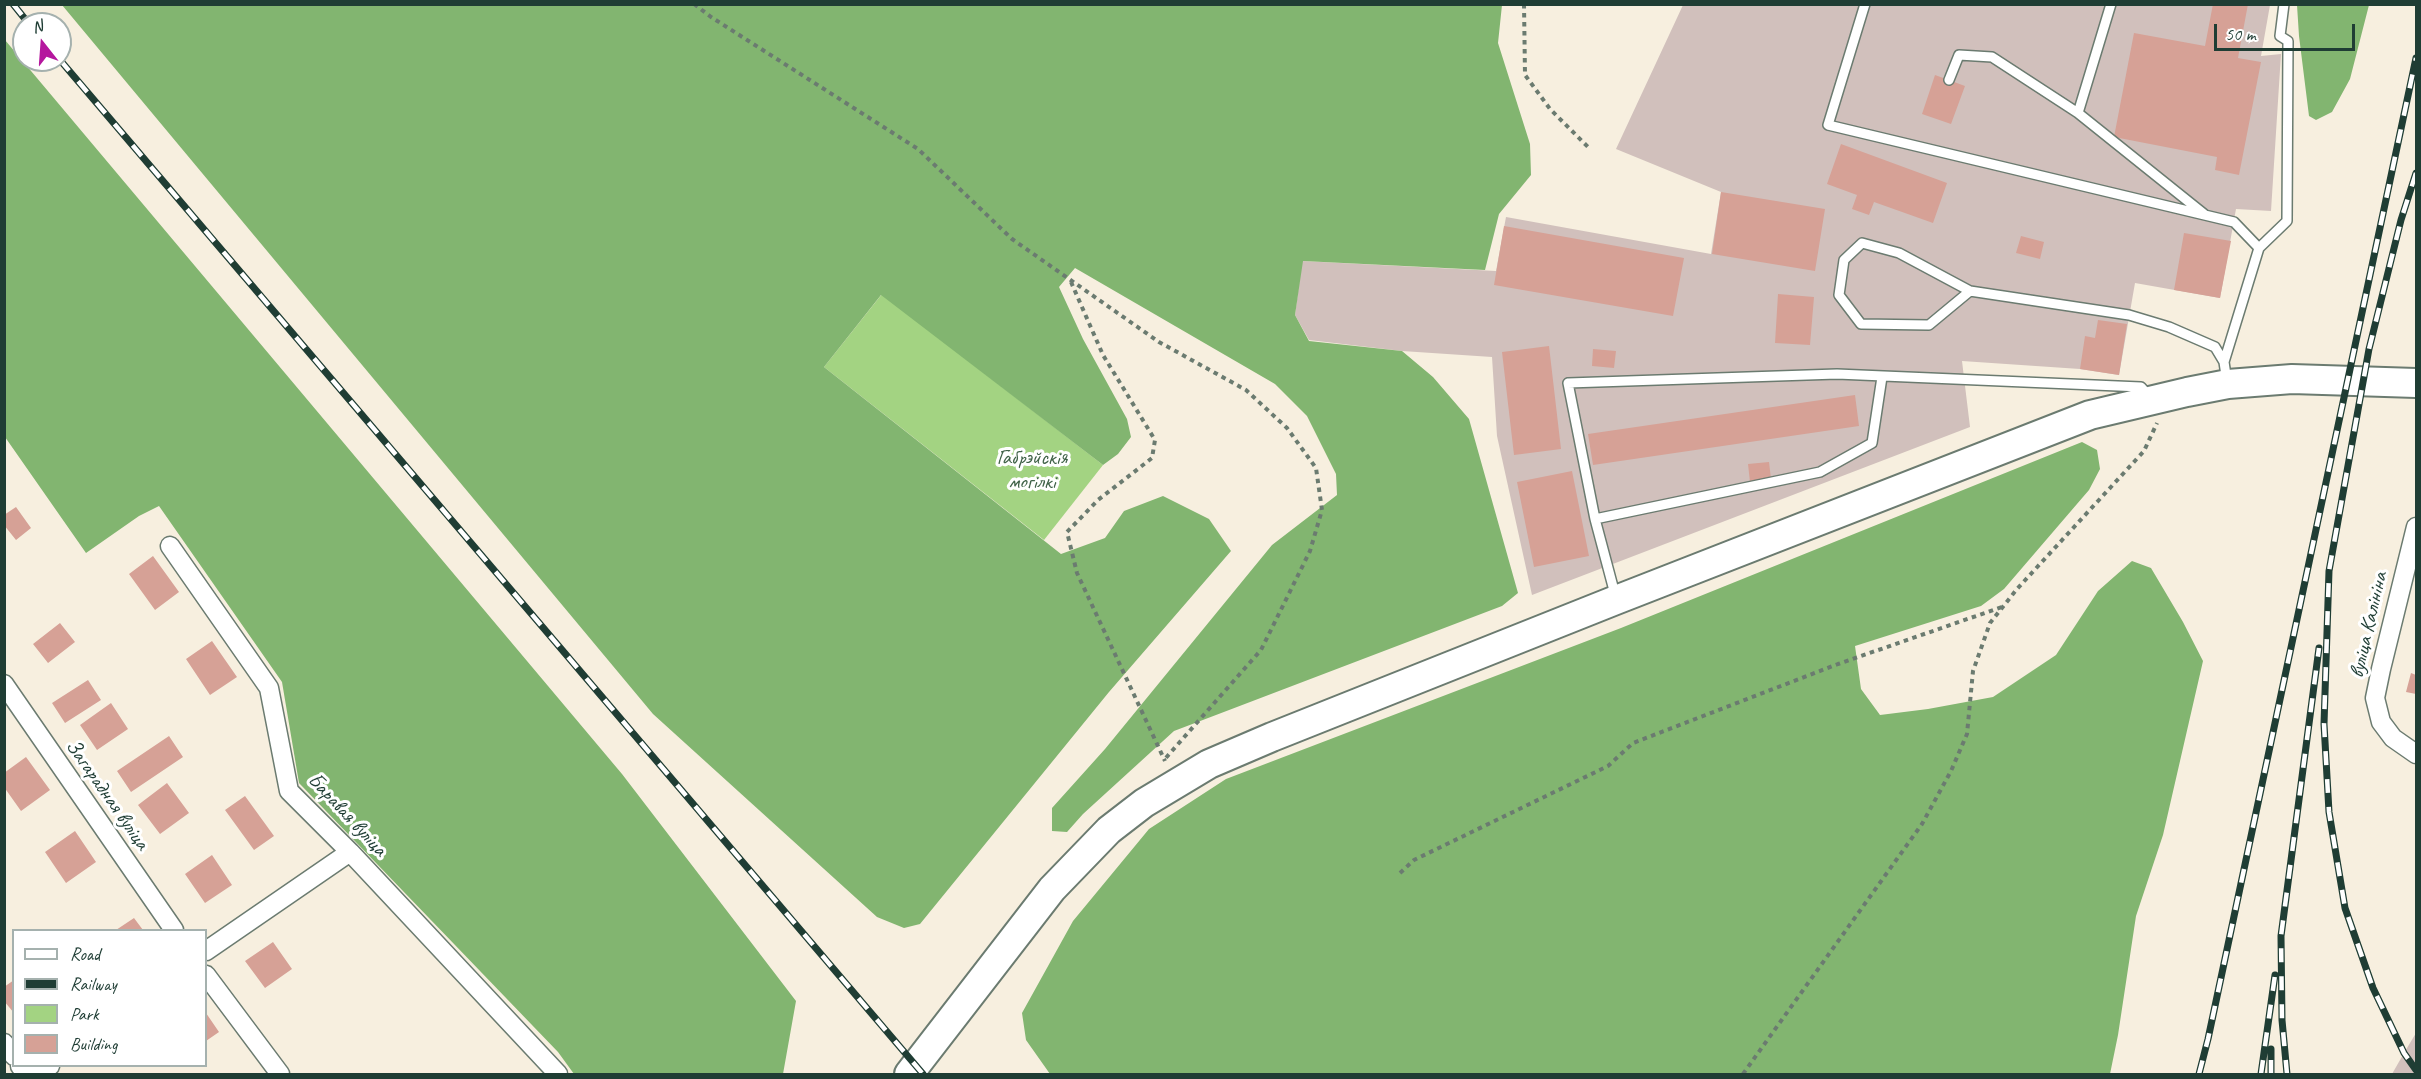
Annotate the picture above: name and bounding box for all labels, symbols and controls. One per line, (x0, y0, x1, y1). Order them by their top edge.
north arrow (12, 12, 72, 72)
scale bar (2217, 12, 2358, 50)
text: N (30, 16, 45, 38)
text: 50 m (2225, 23, 2256, 45)
park label: Габрэйскія могілкі (997, 445, 1067, 495)
street label: вуліца Калініна (2345, 570, 2393, 680)
street label: Загарадная вуліца (60, 735, 154, 855)
street label: Баравая вуліца (302, 768, 392, 862)
legend (12, 929, 207, 1067)
text: Road (70, 943, 100, 965)
text: Railway (70, 973, 117, 995)
text: Park (70, 1003, 99, 1025)
text: Building (70, 1033, 117, 1055)

